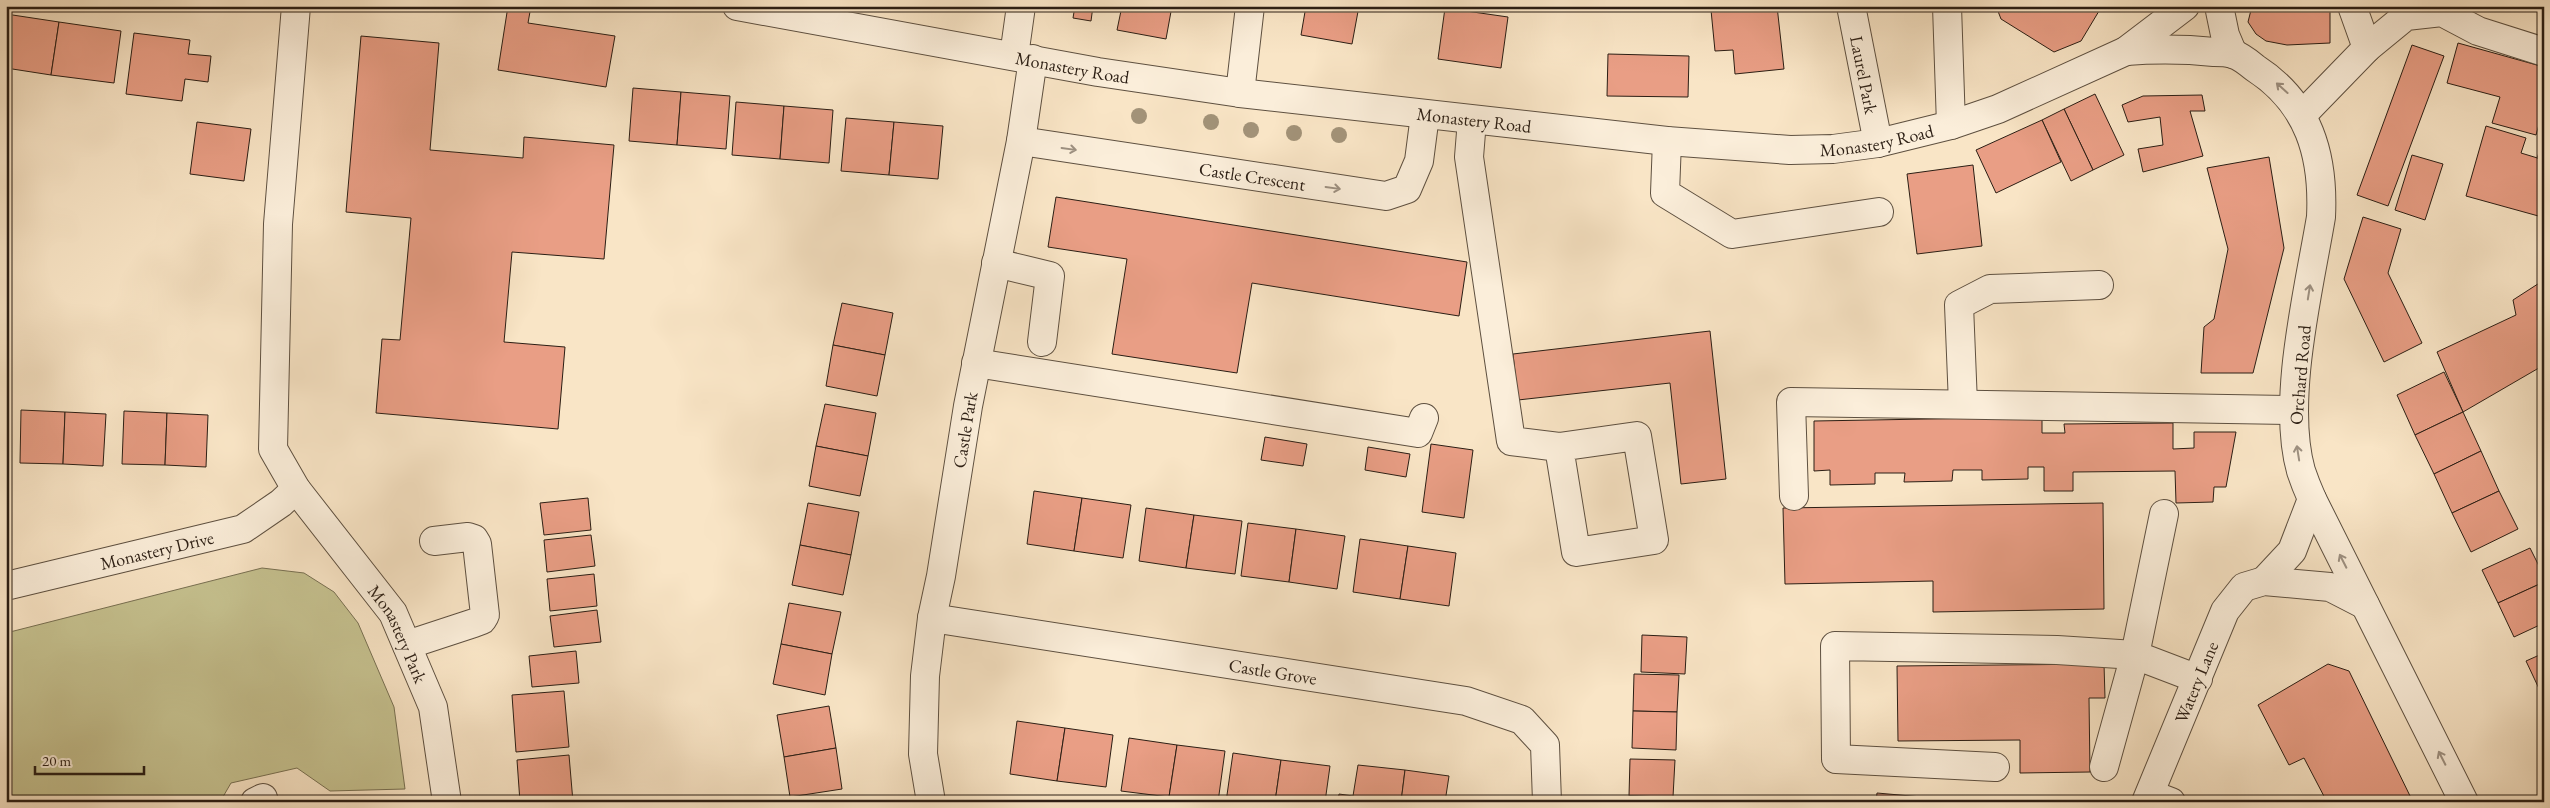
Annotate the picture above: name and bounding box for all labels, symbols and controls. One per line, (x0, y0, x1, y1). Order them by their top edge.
street label: Laurel Park (1846, 34, 1884, 116)
street label: Monastery Road (1014, 46, 1132, 88)
one-way arrow (2275, 82, 2288, 94)
street label: Monastery Road (1415, 101, 1533, 137)
street label: Monastery Road (1820, 118, 1937, 161)
one-way arrow (1060, 145, 1076, 155)
street label: Castle Crescent (1198, 157, 1307, 195)
one-way arrow (1325, 184, 1341, 194)
one-way arrow (2304, 284, 2314, 300)
street label: Orchard Road (2284, 323, 2316, 426)
street label: Castle Park (947, 389, 982, 470)
one-way arrow (2292, 445, 2302, 461)
street label: Monastery Drive (98, 525, 216, 574)
one-way arrow (2338, 554, 2347, 569)
street label: Monastery Park (363, 580, 433, 687)
street label: Watery Lane (2169, 638, 2223, 726)
street label: Castle Grove (1227, 653, 1318, 689)
scale bar (35, 743, 144, 775)
text: 20 m (42, 751, 71, 770)
one-way arrow (2437, 751, 2446, 766)

